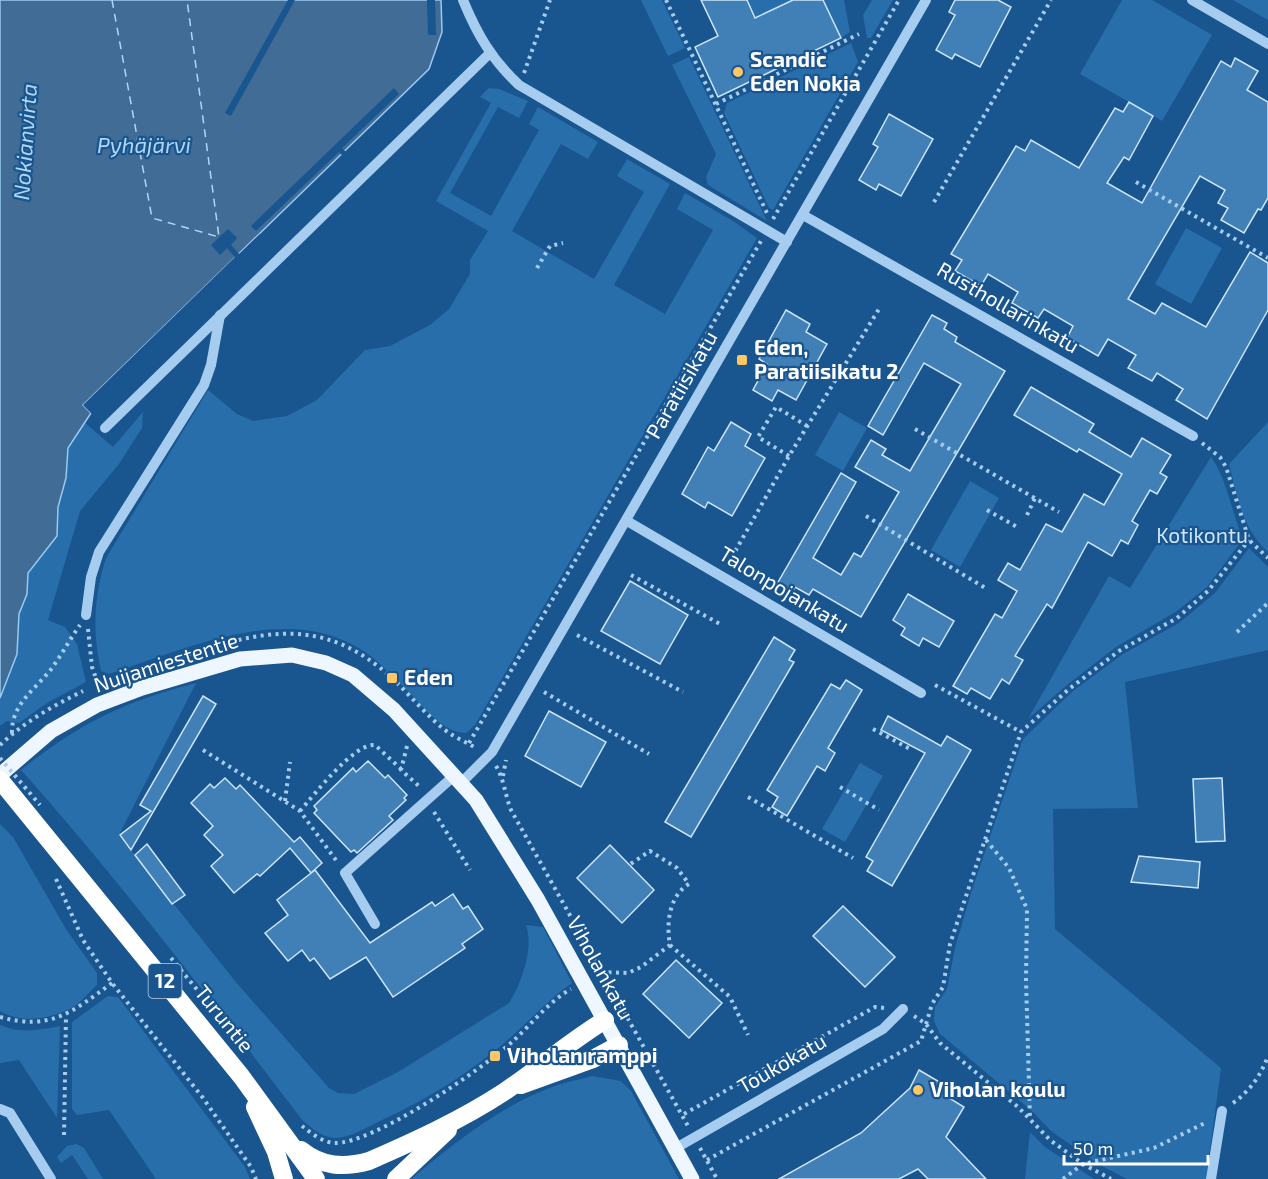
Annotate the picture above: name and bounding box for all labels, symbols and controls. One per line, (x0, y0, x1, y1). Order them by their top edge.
place label: Scandic Eden Nokia (750, 46, 861, 95)
marker: Scandic Eden Nokia (731, 65, 745, 79)
water label: Nokianvirta (7, 83, 41, 201)
water label: Pyhäjärvi (97, 131, 191, 158)
street label: Rusthollarinkatu (933, 256, 1084, 357)
street label: Paratiisikatu (640, 326, 722, 443)
place label: Eden, Paratiisikatu 2 (754, 334, 898, 383)
marker: Eden, Paratiisikatu 2 (735, 353, 749, 367)
park label: Kotikontu (1156, 522, 1248, 547)
street label: Talonpojankatu (715, 540, 854, 638)
street label: Nuijamiestentie (90, 626, 241, 698)
place label: Eden (404, 664, 453, 689)
marker: Eden (385, 671, 399, 685)
street label: Viholankatu (563, 911, 640, 1023)
road number: 12 (148, 964, 182, 998)
street label: Turuntie (190, 979, 260, 1057)
street label: Toukokatu (732, 1027, 830, 1098)
place label: Viholan ramppi (507, 1042, 658, 1067)
marker: Viholan ramppi (488, 1049, 502, 1063)
place label: Viholan koulu (930, 1076, 1066, 1101)
marker: Viholan koulu (911, 1083, 925, 1097)
scale bar (1064, 1128, 1208, 1166)
text: 50 m (1073, 1137, 1113, 1159)

